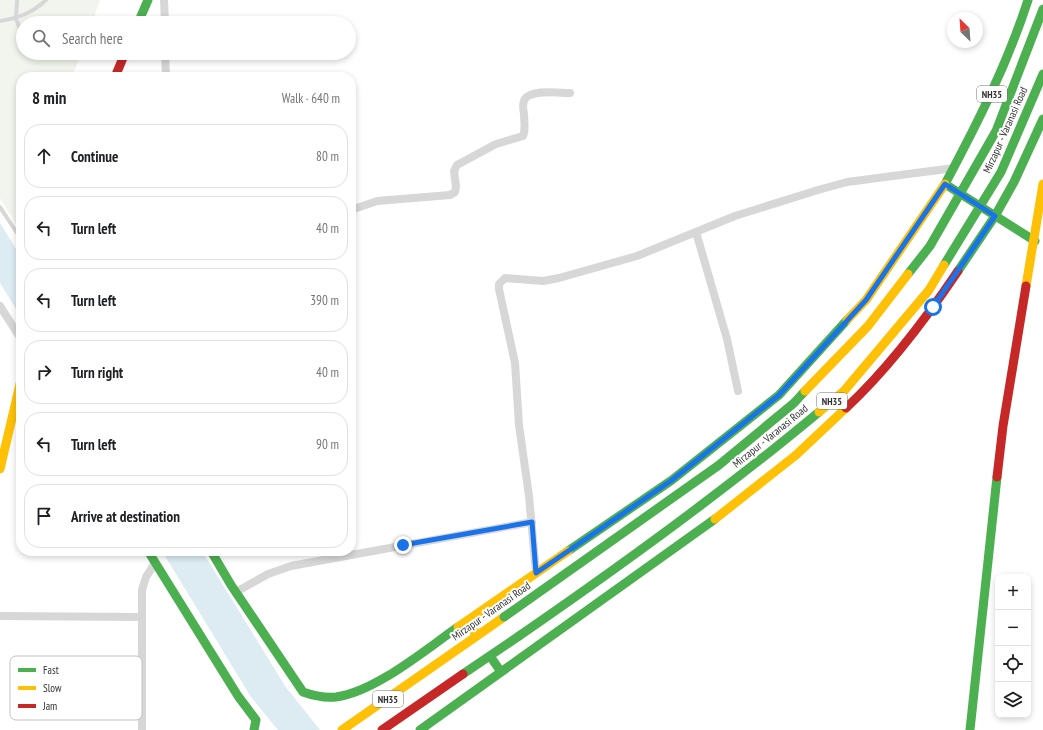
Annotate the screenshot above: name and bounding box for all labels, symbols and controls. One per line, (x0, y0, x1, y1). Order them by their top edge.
north arrow (947, 12, 983, 48)
search box (16, 16, 356, 60)
icon: search (30, 27, 52, 49)
text: Search here (62, 29, 123, 48)
street label: Mirzapur - Varanasi Road (980, 84, 1030, 175)
road number: NH35 (977, 86, 1007, 102)
text: 8 min (32, 87, 66, 109)
text: Walk · 640 m (282, 90, 340, 107)
icon: ahead (33, 145, 55, 167)
text: Continue (71, 147, 118, 166)
text: 80 m (316, 148, 339, 165)
icon: left (33, 217, 55, 239)
text: Turn left (71, 219, 116, 238)
text: 40 m (316, 220, 339, 237)
icon: left (33, 289, 55, 311)
text: Turn left (71, 291, 116, 310)
text: 390 m (310, 292, 339, 309)
route start (924, 298, 942, 316)
icon: right (33, 361, 55, 383)
text: Turn right (71, 363, 123, 382)
text: 40 m (316, 364, 339, 381)
road number: NH35 (817, 393, 847, 409)
street label: Mirzapur - Varanasi Road (729, 401, 811, 471)
icon: left (33, 433, 55, 455)
text: Turn left (71, 435, 116, 454)
text: 90 m (316, 436, 339, 453)
icon: arrive (33, 505, 55, 527)
text: Arrive at destination (71, 507, 180, 526)
route end (394, 536, 412, 554)
map controls (995, 574, 1031, 718)
button: + (995, 574, 1031, 610)
street label: Mirzapur - Varanasi Road (449, 578, 533, 643)
button: − (995, 610, 1031, 646)
button: locate (995, 646, 1031, 682)
legend (10, 656, 142, 720)
text: Fast (43, 663, 59, 677)
text: Slow (43, 681, 62, 695)
button: layers (995, 682, 1031, 718)
road number: NH35 (373, 691, 403, 707)
text: Jam (42, 699, 57, 713)

